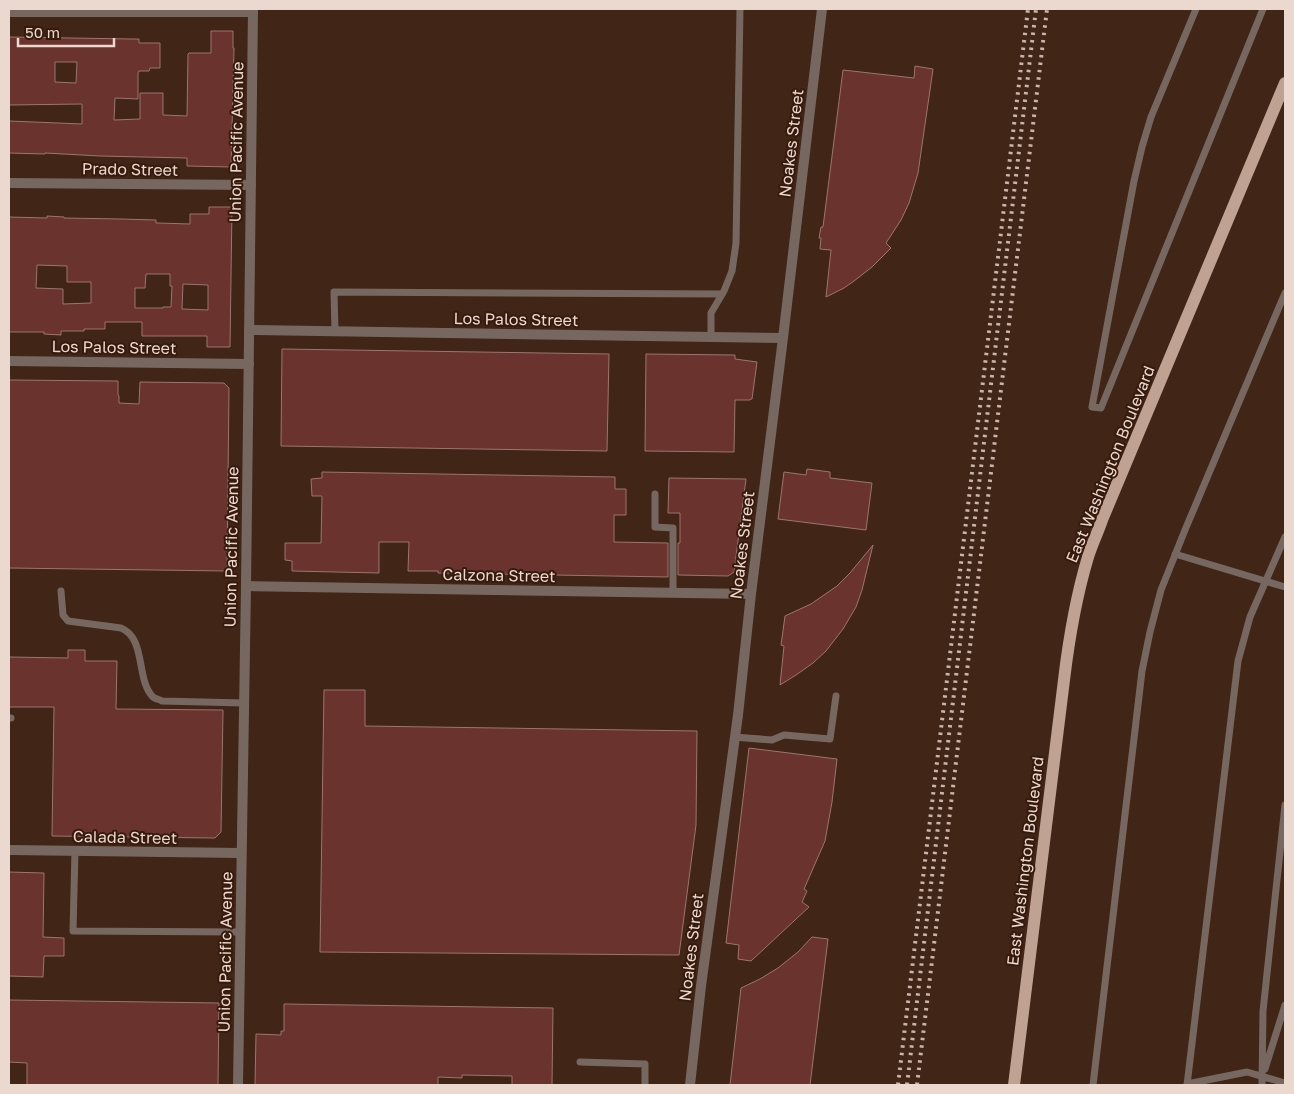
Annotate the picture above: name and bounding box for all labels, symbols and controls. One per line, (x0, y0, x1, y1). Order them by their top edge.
scale bar (18, 15, 114, 47)
text: 50 m (25, 23, 60, 41)
street label: Union Pacific Avenue (225, 61, 247, 223)
street label: Noakes Street (774, 88, 808, 198)
street label: Prado Street (82, 158, 178, 180)
street label: Los Palos Street (453, 308, 579, 330)
street label: Los Palos Street (51, 336, 177, 358)
street label: East Washington Boulevard (1061, 363, 1159, 565)
street label: Union Pacific Avenue (220, 466, 242, 628)
street label: Noakes Street (725, 490, 759, 600)
street label: Calzona Street (442, 564, 556, 586)
street label: East Washington Boulevard (1002, 755, 1048, 967)
street label: Calada Street (73, 826, 177, 848)
street label: Union Pacific Avenue (214, 871, 236, 1033)
street label: Noakes Street (674, 892, 708, 1002)

